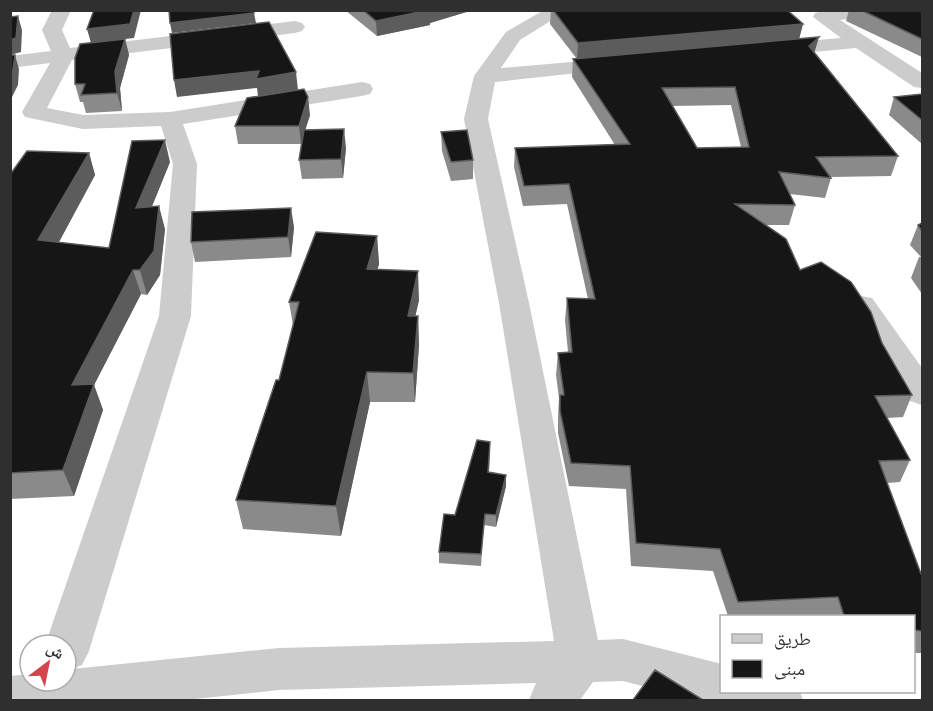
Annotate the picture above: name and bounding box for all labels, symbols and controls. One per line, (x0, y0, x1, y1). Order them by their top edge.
legend (720, 615, 915, 693)
text: طريق (774, 627, 811, 650)
north arrow (18, 633, 78, 693)
text: ش (43, 637, 68, 663)
text: مبنى (774, 657, 805, 680)

